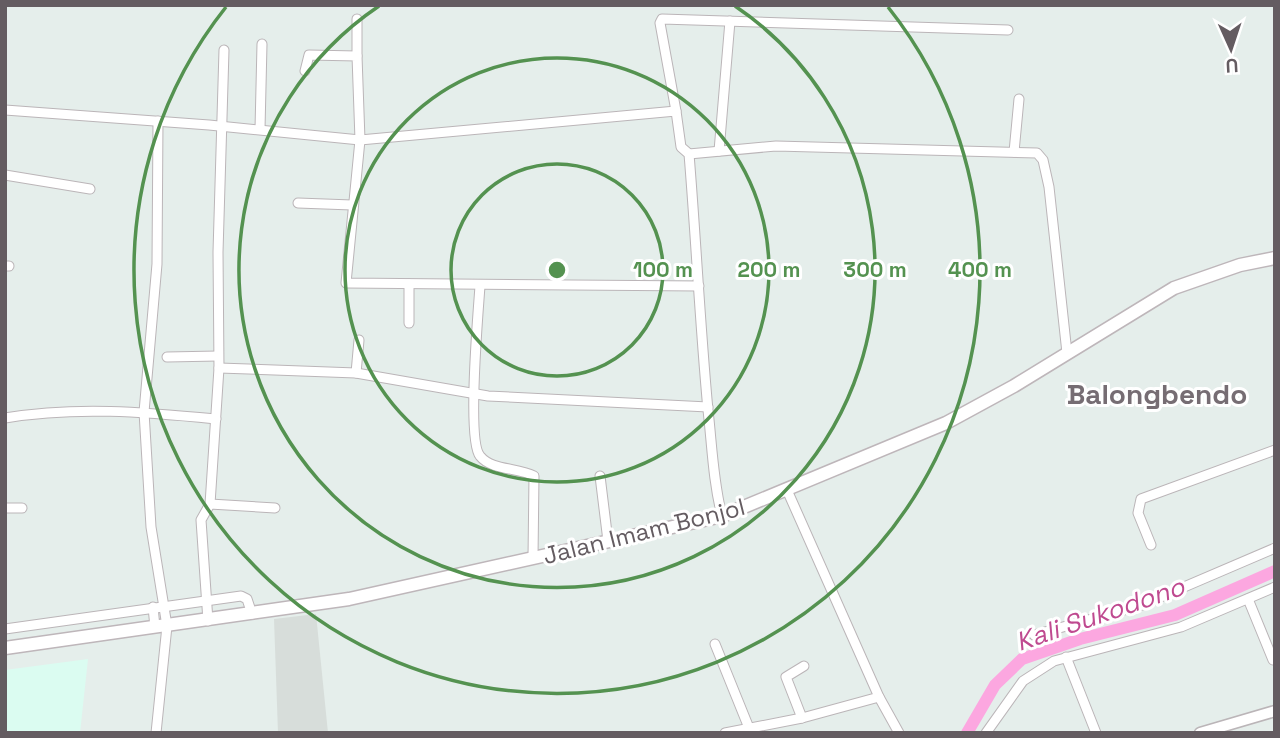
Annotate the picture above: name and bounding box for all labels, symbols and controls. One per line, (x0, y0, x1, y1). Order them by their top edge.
north arrow (1196, 14, 1266, 84)
text: U (1225, 53, 1239, 78)
text: 100 m (633, 256, 693, 283)
text: 200 m (738, 256, 800, 283)
text: 300 m (843, 256, 907, 283)
text: 400 m (948, 256, 1012, 283)
centre of rings (545, 258, 569, 282)
district label: Balongbendo (1067, 376, 1247, 412)
street label: Jalan Imam Bonjol (540, 491, 748, 571)
water label: Kali Sukodono (1011, 569, 1190, 659)

